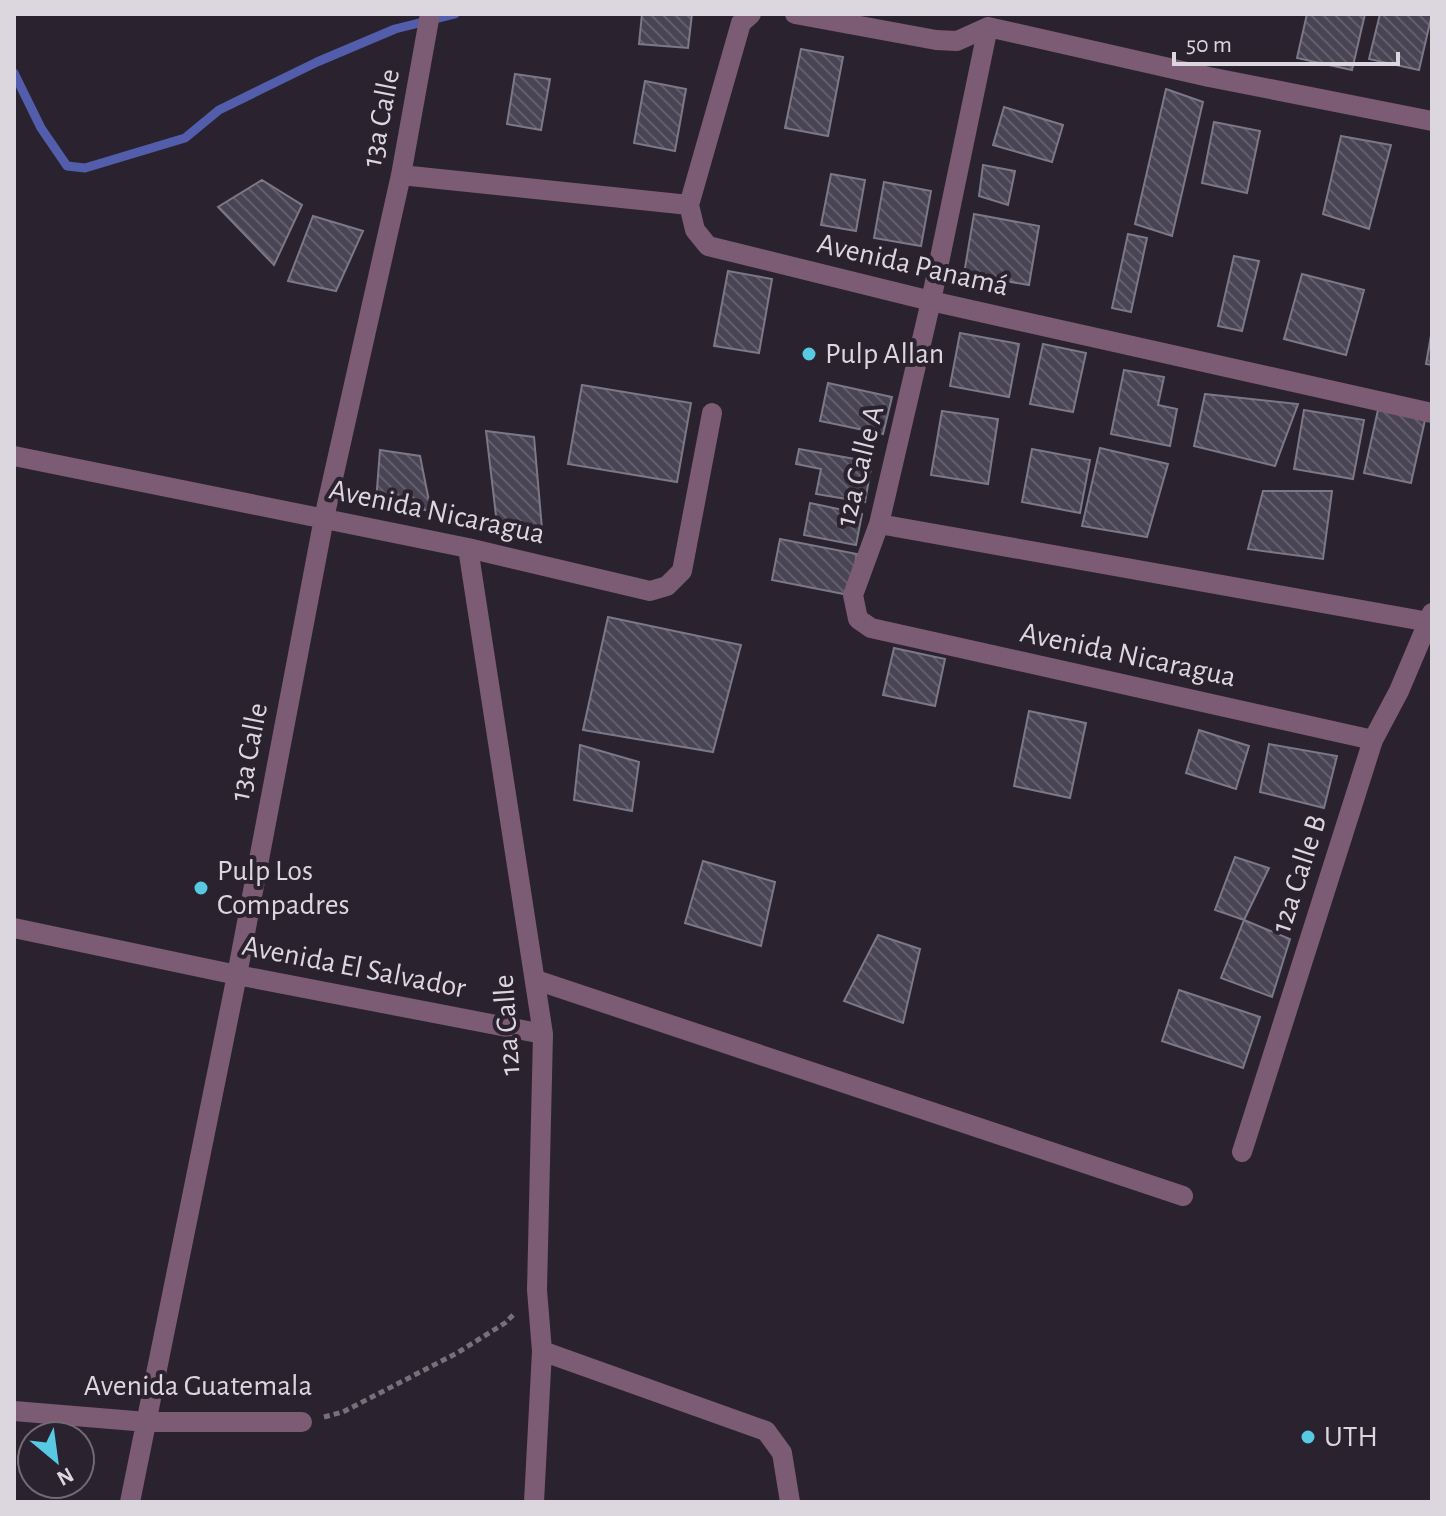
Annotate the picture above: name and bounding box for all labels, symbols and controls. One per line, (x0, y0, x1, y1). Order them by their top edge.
scale bar (1174, 16, 1398, 66)
text: 50 m (1186, 33, 1232, 57)
street label: 13a Calle (357, 66, 405, 170)
street label: Avenida Panamá (815, 228, 1011, 302)
place label: Pulp Allan (825, 339, 944, 369)
marker: Pulp Allan (800, 345, 818, 363)
street label: 12a Calle A (831, 403, 889, 529)
street label: Avenida Nicaragua (327, 475, 547, 549)
street label: Avenida Nicaragua (1018, 618, 1238, 692)
street label: 13a Calle (225, 700, 273, 804)
street label: 12a Calle B (1266, 811, 1332, 937)
place label: Pulp Los Compadres (217, 856, 350, 920)
marker: Pulp Los Compadres (192, 879, 210, 897)
street label: Avenida El Salvador (240, 931, 469, 1003)
street label: 12a Calle (489, 974, 525, 1076)
street label: Avenida Guatemala (84, 1371, 312, 1401)
north arrow (16, 1420, 96, 1500)
place label: UTH (1324, 1422, 1378, 1452)
marker: UTH (1299, 1428, 1317, 1446)
text: N (53, 1463, 77, 1490)

